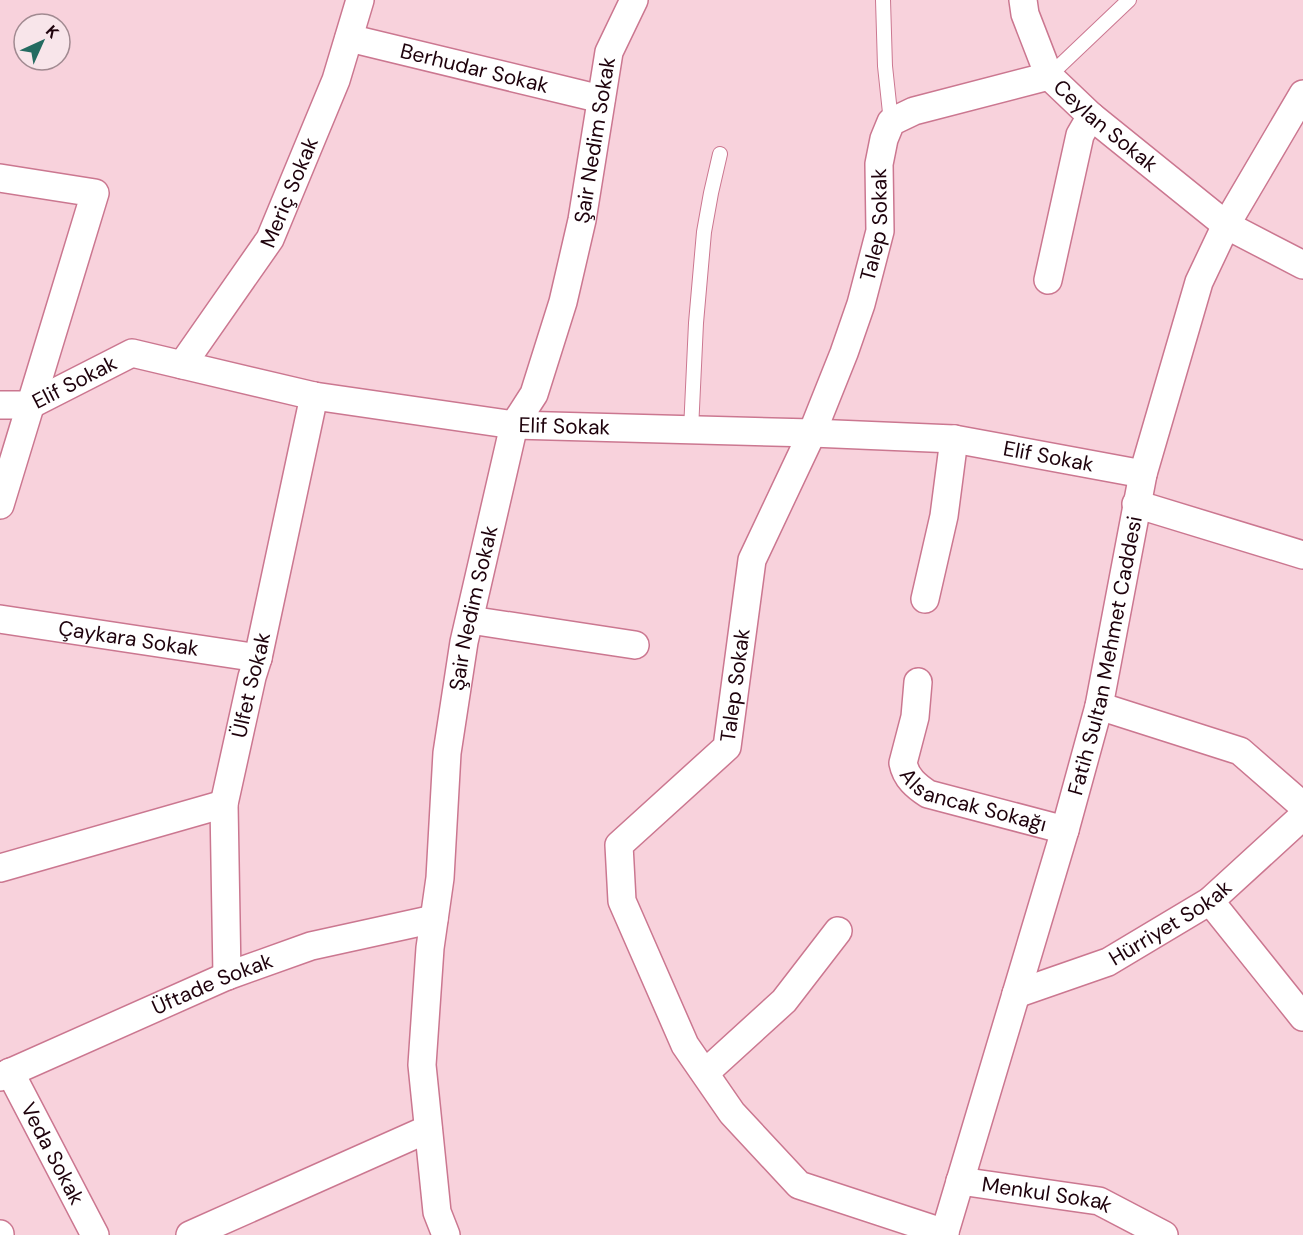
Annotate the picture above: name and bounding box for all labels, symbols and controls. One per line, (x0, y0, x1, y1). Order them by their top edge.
north arrow (12, 12, 72, 72)
text: K (41, 21, 64, 43)
street label: Berhudar Sokak (397, 37, 552, 100)
street label: Şair Nedim Sokak (568, 55, 622, 225)
street label: Ceylan Sokak (1047, 73, 1164, 179)
street label: Meriç Sokak (254, 133, 325, 252)
street label: Talep Sokak (853, 168, 894, 284)
street label: Elif Sokak (27, 349, 122, 416)
street label: Elif Sokak (518, 411, 611, 442)
street label: Elif Sokak (1001, 434, 1097, 479)
street label: Fatih Sultan Mehmet Caddesi (1061, 514, 1149, 798)
street label: Şair Nedim Sokak (443, 522, 504, 693)
street label: Çaykara Sokak (56, 614, 201, 663)
street label: Talep Sokak (714, 626, 757, 744)
street label: Ülfet Sokak (225, 629, 277, 741)
street label: Alsancak Sokağı (893, 763, 1050, 839)
street label: Hürriyet Sokak (1104, 874, 1238, 972)
street label: Üftade Sokak (148, 947, 277, 1022)
street label: Veda Sokak (14, 1097, 91, 1210)
street label: Menkul Sokak (980, 1170, 1118, 1220)

